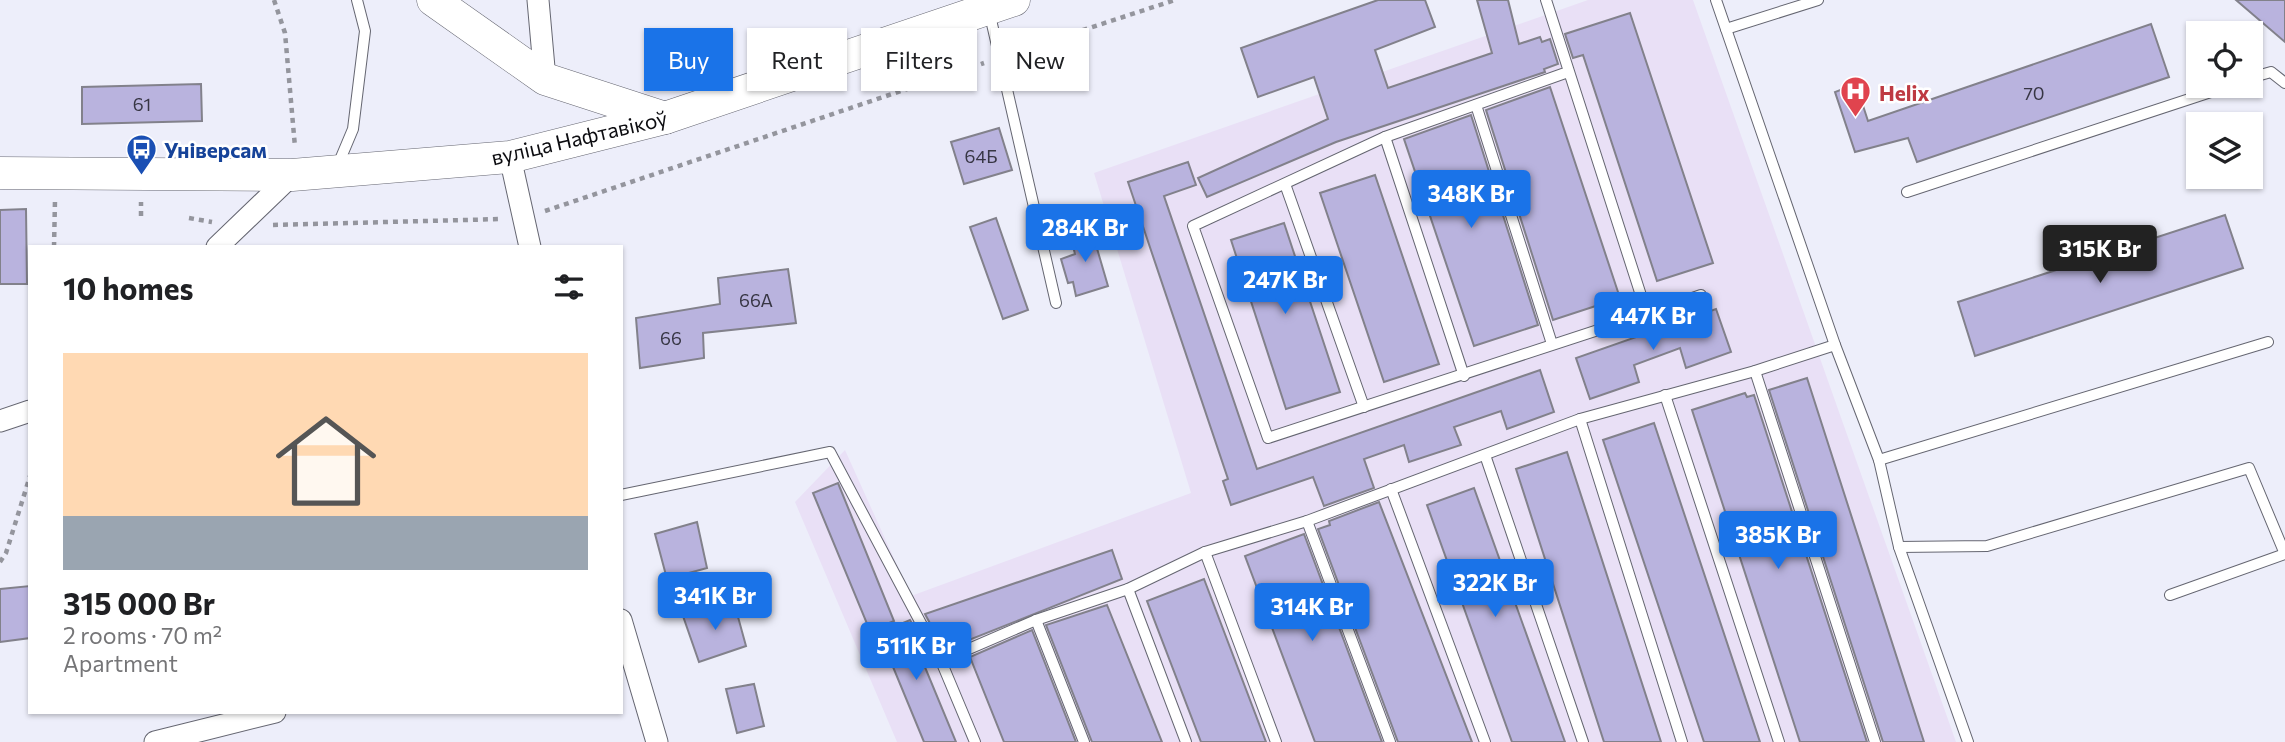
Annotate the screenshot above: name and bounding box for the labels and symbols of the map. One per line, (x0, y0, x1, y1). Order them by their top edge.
hospital icon: Helix (1839, 75, 1873, 119)
place label: Helix (1879, 80, 1929, 105)
house number: 70 (2023, 82, 2045, 104)
house number: 61 (133, 93, 151, 115)
street label: вуліца Нафтавікоў (488, 105, 670, 169)
bus stop icon: Універсам (124, 132, 158, 176)
place label: Універсам (164, 137, 267, 162)
house number: 64Б (964, 145, 998, 167)
pin: 348K Br (1406, 170, 1536, 230)
pin: 284K Br (1020, 204, 1150, 264)
pin: 315K Br (2035, 226, 2165, 285)
pin: 247K Br (1220, 256, 1350, 316)
house number: 66А (739, 289, 773, 311)
pin: 447K Br (1588, 292, 1718, 352)
house number: 66 (660, 327, 682, 349)
pin: 385K Br (1713, 512, 1843, 571)
pin: 322K Br (1430, 560, 1560, 619)
pin: 341K Br (650, 572, 780, 632)
pin: 314K Br (1247, 584, 1377, 643)
pin: 511K Br (851, 622, 981, 682)

